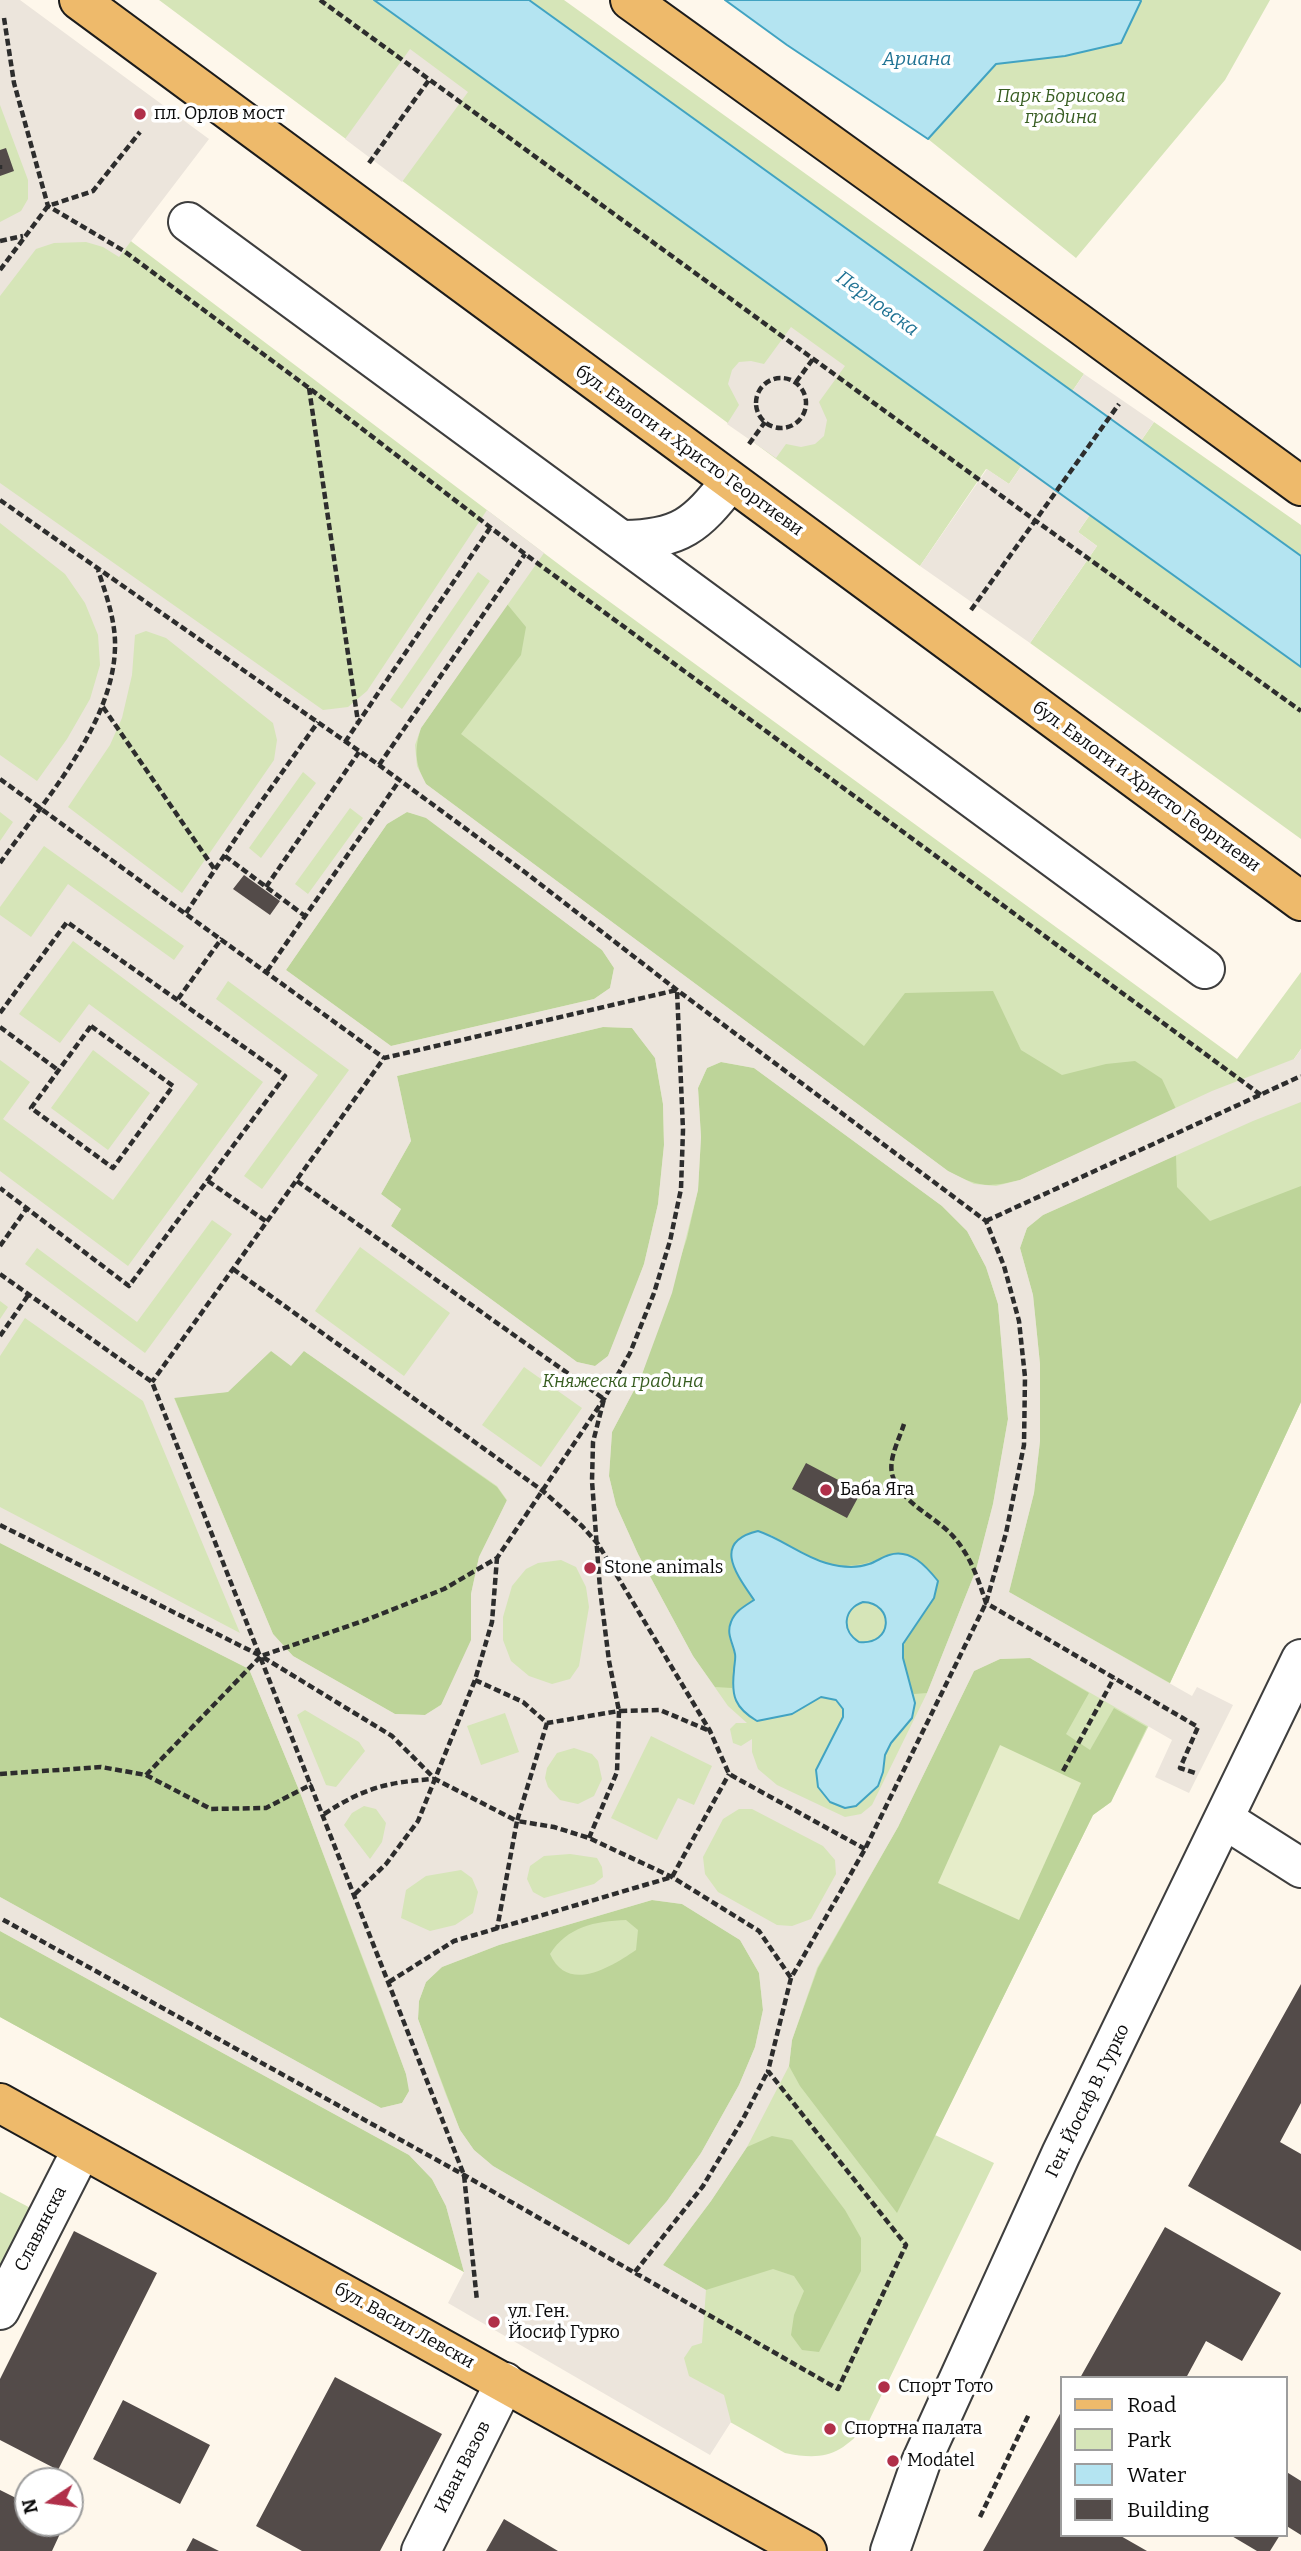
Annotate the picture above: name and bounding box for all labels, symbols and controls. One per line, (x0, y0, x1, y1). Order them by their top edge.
water label: Ариана (883, 49, 951, 71)
park label: Парк Борисова градина (996, 86, 1126, 128)
place label: пл. Орлов мост (154, 103, 285, 125)
marker: пл. Орлов мост (132, 106, 148, 122)
water label: Перловска (831, 267, 923, 341)
street label: бул. Евлоги и Христо Георгиеви (571, 361, 807, 541)
street label: бул. Евлоги и Христо Георгиеви (1028, 697, 1264, 877)
park label: Княжеска градина (542, 1371, 704, 1393)
place label: Баба Яга (840, 1479, 914, 1501)
marker: Баба Яга (818, 1482, 834, 1498)
place label: Stone animals (604, 1557, 723, 1579)
marker: Stone animals (582, 1560, 598, 1576)
street label: Ген. Йосиф В. Гурко (1042, 2021, 1134, 2181)
street label: Славянска (10, 2183, 72, 2275)
street label: бул. Васил Левски (330, 2279, 478, 2373)
place label: ул. Ген. Йосиф Гурко (508, 2301, 620, 2344)
marker: ул. Ген. Йосиф Гурко (486, 2314, 502, 2330)
place label: Спорт Тото (898, 2376, 993, 2398)
legend (1060, 2376, 1287, 2537)
marker: Спорт Тото (876, 2379, 892, 2395)
text: Road (1127, 2392, 1176, 2418)
street label: Иван Вазов (431, 2417, 495, 2517)
place label: Спортна палата (844, 2418, 982, 2440)
marker: Спортна палата (822, 2421, 838, 2437)
text: Park (1127, 2427, 1171, 2453)
place label: Modatel (907, 2450, 975, 2472)
marker: Modatel (885, 2453, 901, 2469)
text: Water (1127, 2462, 1186, 2488)
north arrow (14, 2467, 84, 2537)
text: N (17, 2497, 43, 2516)
text: Building (1127, 2497, 1209, 2523)

